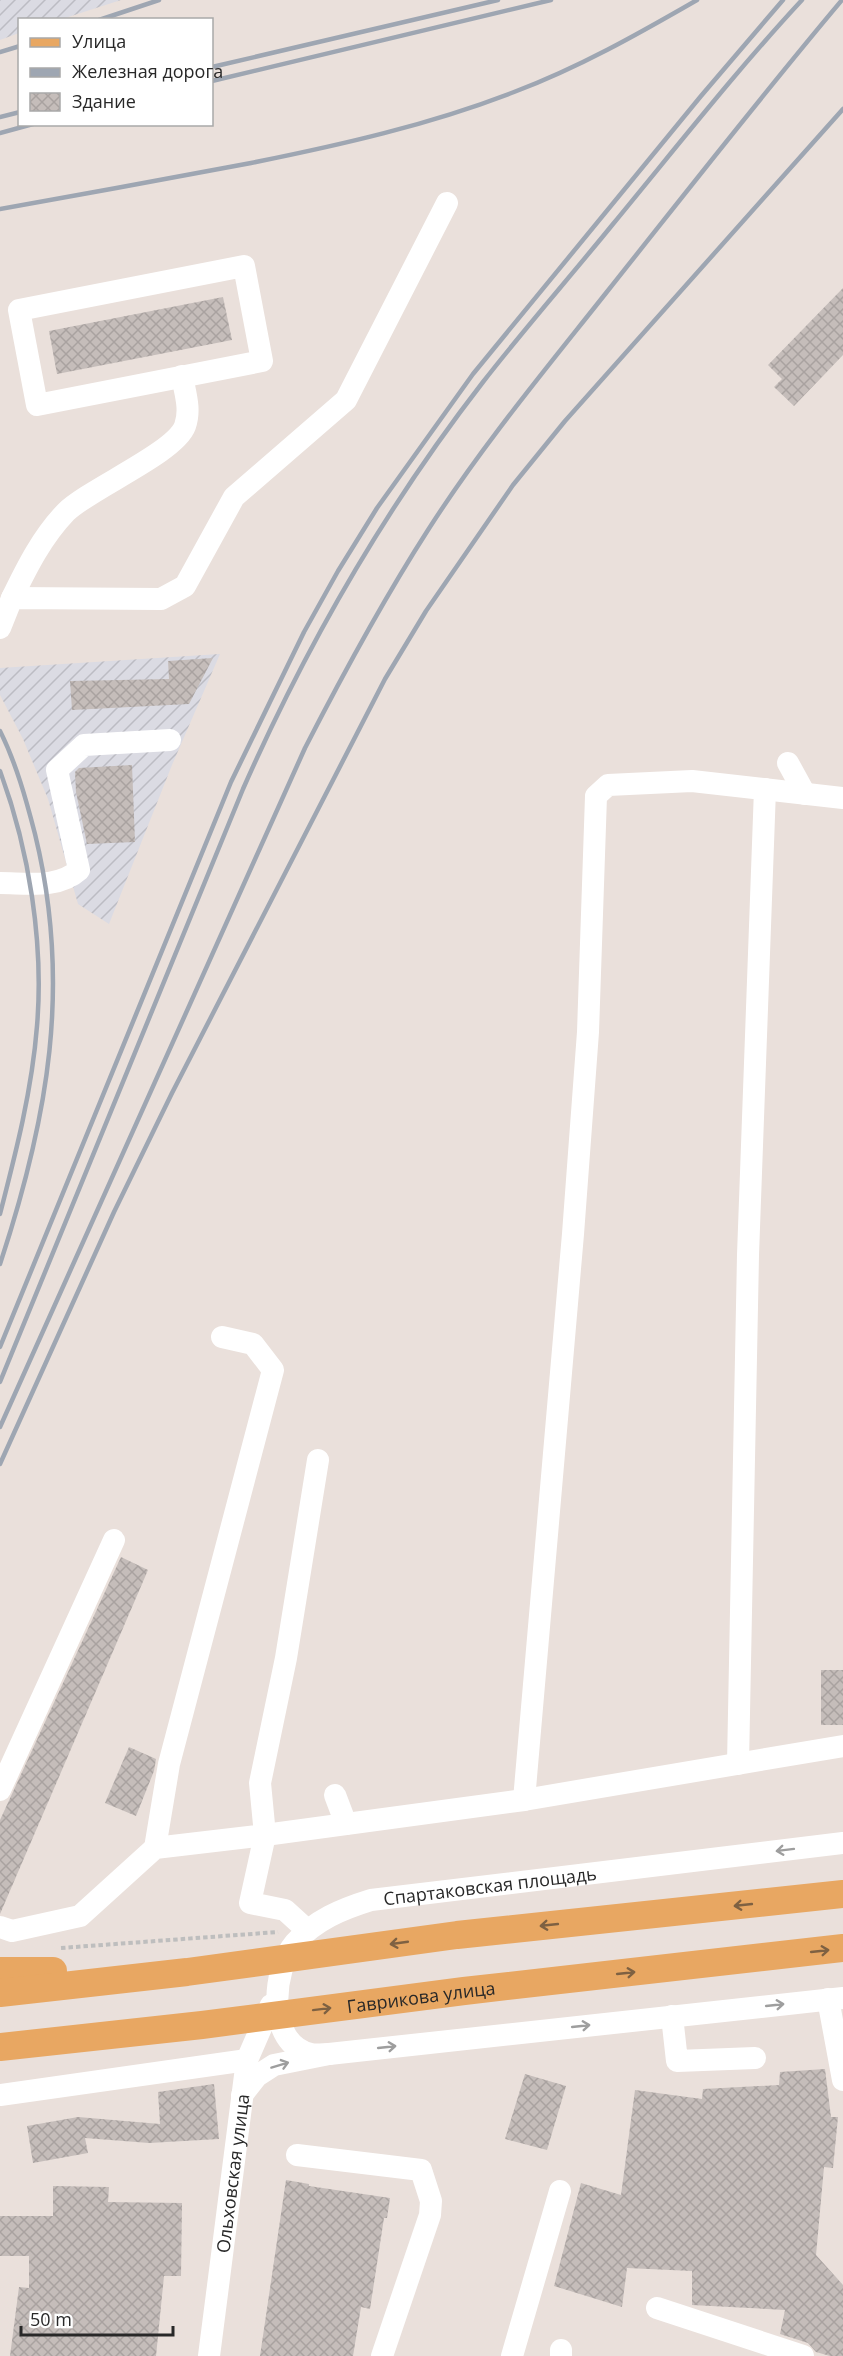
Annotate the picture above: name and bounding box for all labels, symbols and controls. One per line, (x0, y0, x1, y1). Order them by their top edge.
legend (18, 18, 213, 126)
text: Улица (72, 29, 126, 53)
text: Железная дорога (72, 59, 223, 83)
text: Здание (72, 89, 136, 113)
one-way arrow (775, 1845, 795, 1856)
street label: Спартаковская площадь (382, 1861, 598, 1910)
one-way arrow (734, 1900, 753, 1911)
one-way arrow (540, 1920, 560, 1931)
one-way arrow (389, 1937, 409, 1948)
one-way arrow (810, 1945, 830, 1956)
one-way arrow (616, 1967, 636, 1978)
street label: Гаврикова улица (345, 1976, 497, 2018)
one-way arrow (765, 1999, 785, 2010)
one-way arrow (312, 2004, 332, 2015)
one-way arrow (571, 2020, 591, 2031)
one-way arrow (377, 2042, 397, 2053)
one-way arrow (270, 2059, 289, 2070)
street label: Ольховская улица (210, 2092, 255, 2254)
scale bar (21, 2299, 172, 2337)
text: 50 m (30, 2307, 72, 2331)

